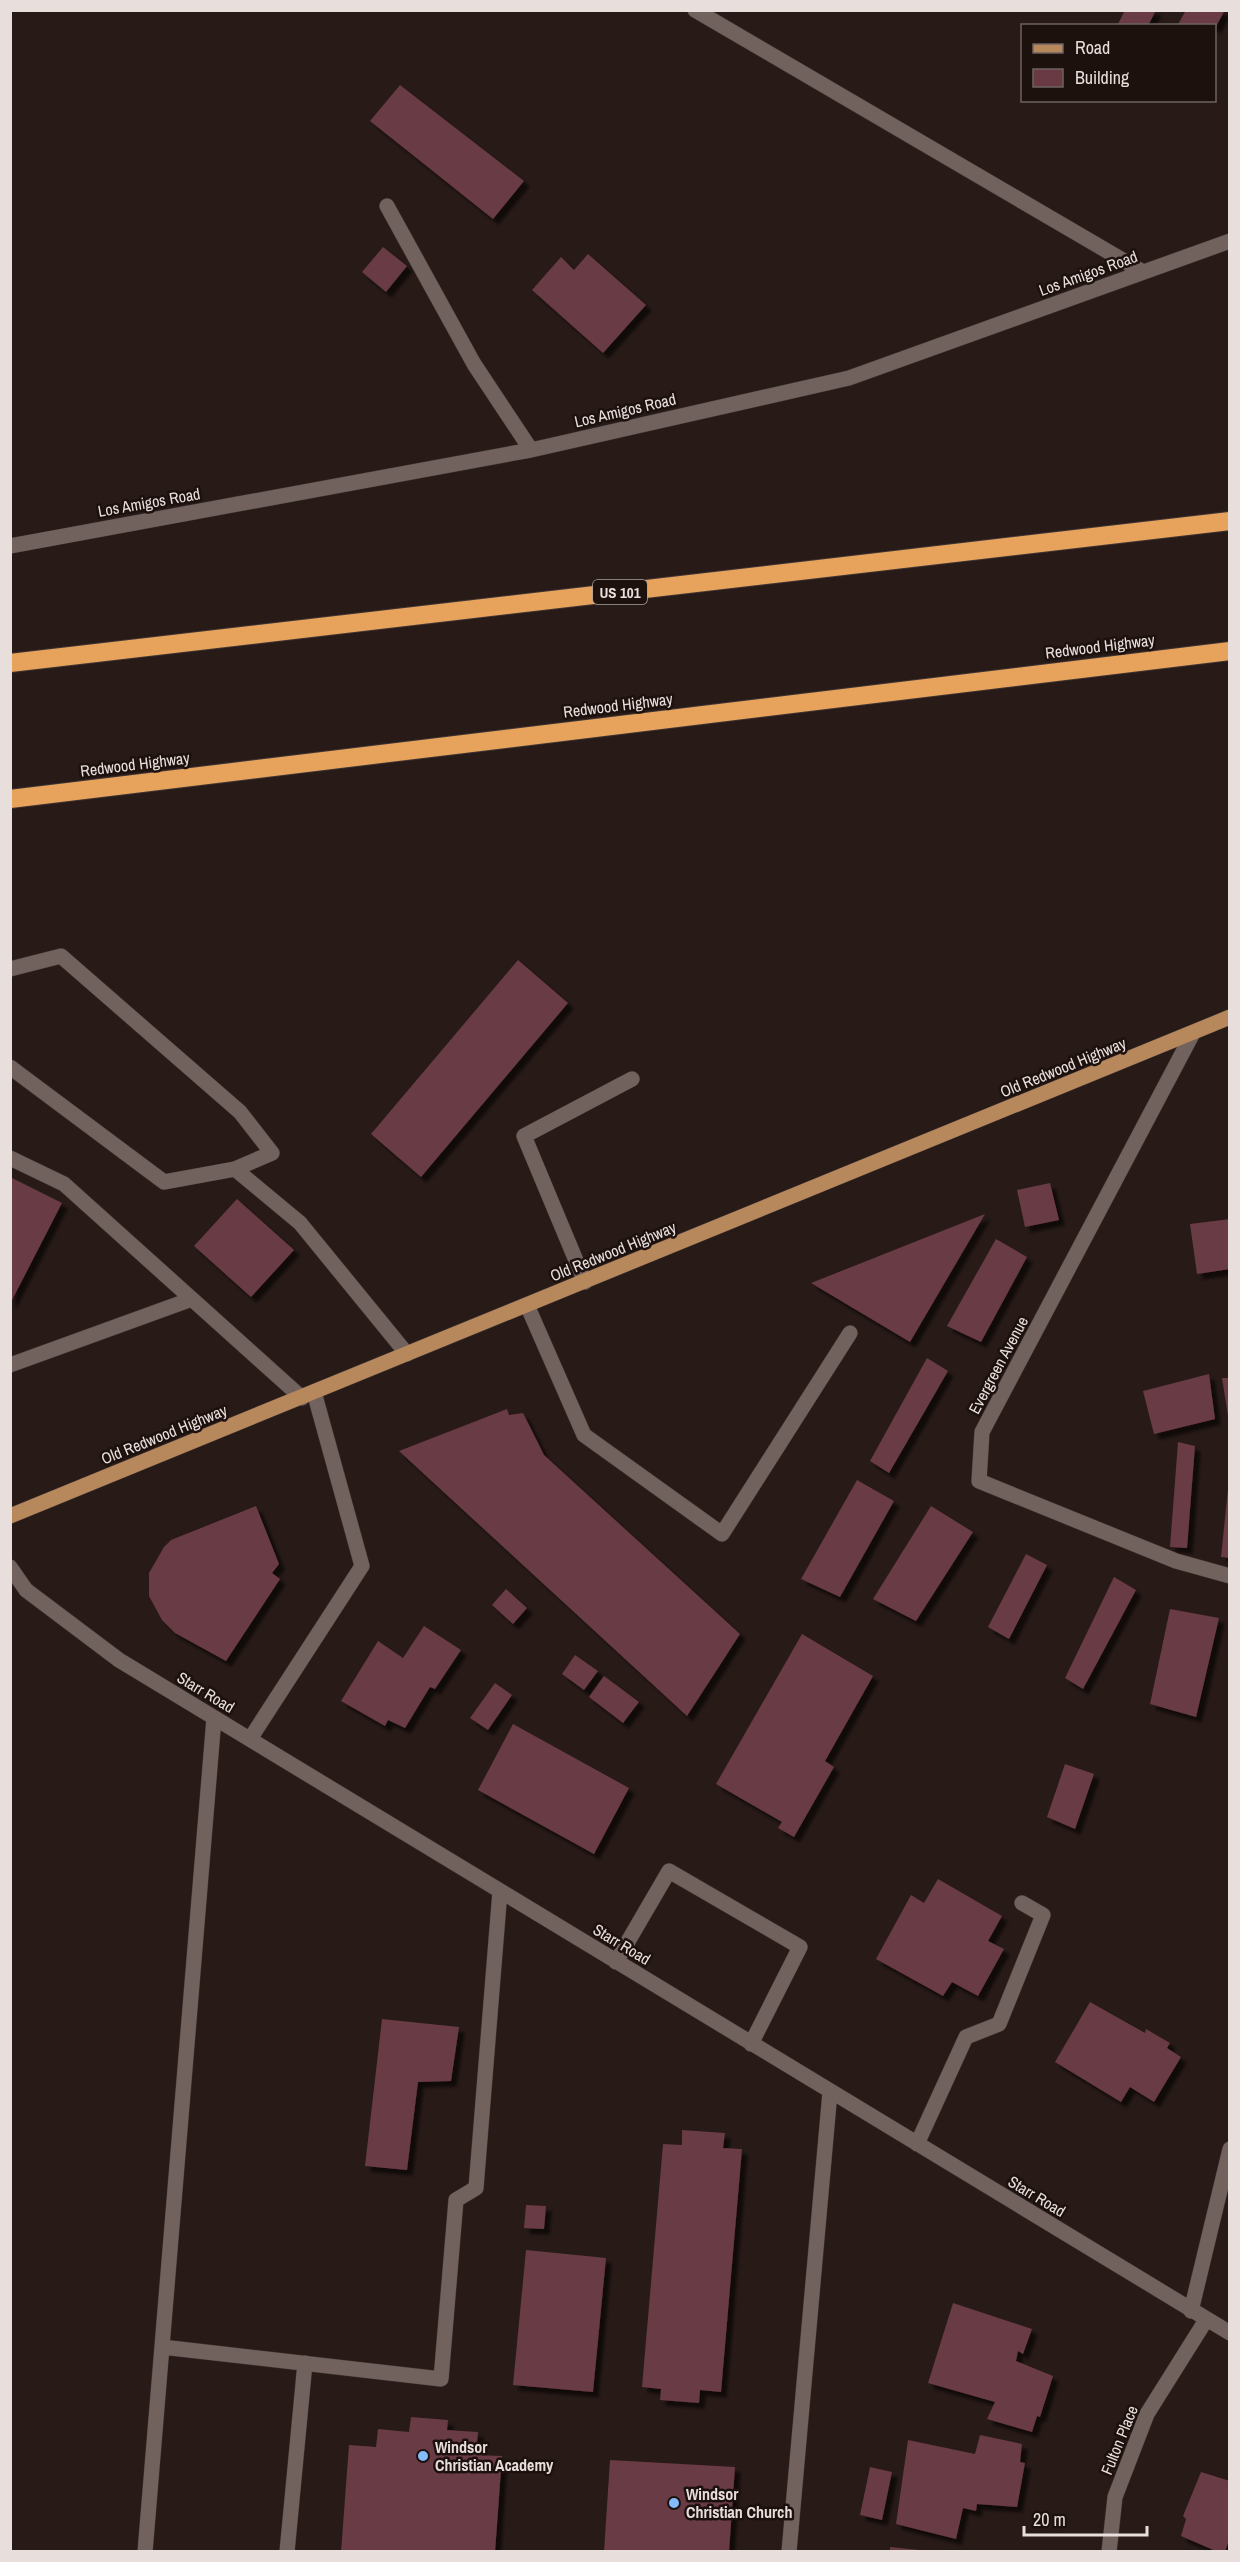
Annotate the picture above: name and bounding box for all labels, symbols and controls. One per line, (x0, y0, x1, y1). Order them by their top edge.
legend (1021, 24, 1216, 102)
text: Road (1075, 35, 1110, 60)
text: Building (1075, 65, 1130, 90)
street label: Los Amigos Road (1036, 245, 1140, 301)
street label: Los Amigos Road (572, 388, 678, 432)
street label: Los Amigos Road (96, 482, 202, 522)
road number: US 101 (593, 580, 647, 604)
street label: Redwood Highway (1044, 628, 1156, 664)
street label: Redwood Highway (562, 687, 674, 723)
street label: Redwood Highway (79, 746, 191, 782)
street label: Old Redwood Highway (997, 1032, 1130, 1102)
street label: Old Redwood Highway (547, 1216, 680, 1286)
street label: Evergreen Avenue (963, 1312, 1033, 1418)
street label: Old Redwood Highway (98, 1399, 231, 1469)
street label: Starr Road (173, 1666, 239, 1718)
street label: Starr Road (589, 1918, 655, 1970)
street label: Starr Road (1004, 2170, 1070, 2222)
street label: Fulton Place (1095, 2402, 1143, 2478)
place label: Windsor Christian Academy (435, 2436, 554, 2476)
marker: Windsor Christian Academy (416, 2449, 430, 2463)
place label: Windsor Christian Church (686, 2483, 792, 2523)
marker: Windsor Christian Church (667, 2496, 681, 2510)
scale bar (1024, 2499, 1147, 2537)
text: 20 m (1033, 2507, 1066, 2532)

